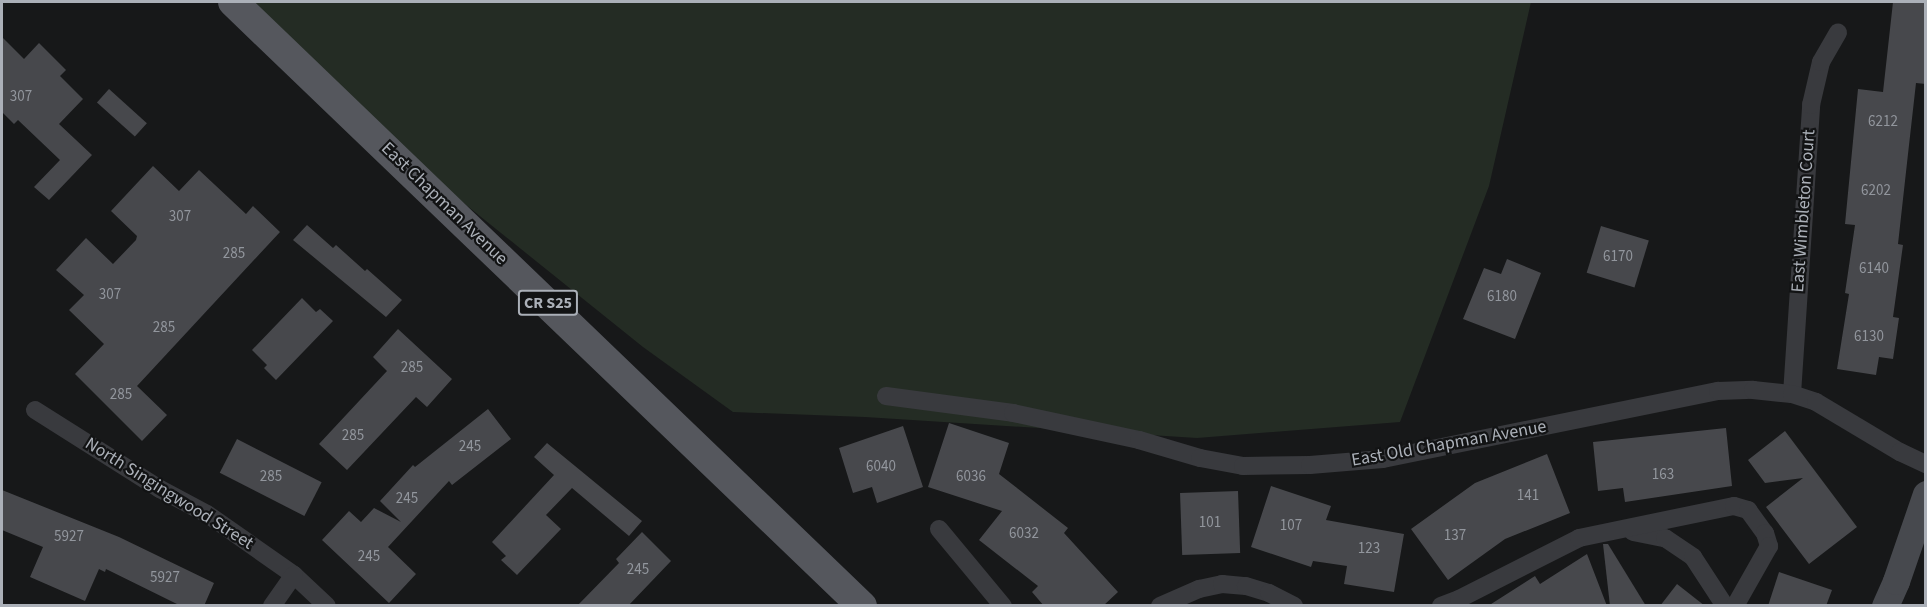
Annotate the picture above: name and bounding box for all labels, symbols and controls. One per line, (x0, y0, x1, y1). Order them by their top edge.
house number: 307 (10, 88, 32, 106)
house number: 6212 (1868, 113, 1898, 131)
street label: East Wimbleton Court (1788, 129, 1820, 293)
street label: East Chapman Avenue (376, 138, 512, 270)
house number: 6202 (1861, 182, 1891, 200)
house number: 307 (169, 208, 191, 226)
house number: 285 (223, 245, 245, 263)
house number: 6170 (1603, 248, 1633, 266)
house number: 6140 (1859, 260, 1889, 278)
house number: 307 (99, 286, 121, 304)
house number: 6180 (1487, 288, 1517, 306)
road number: CR S25 (516, 290, 580, 316)
house number: 285 (153, 319, 175, 337)
house number: 6130 (1854, 328, 1884, 346)
house number: 285 (401, 359, 423, 377)
house number: 285 (110, 386, 132, 404)
street label: East Old Chapman Avenue (1350, 416, 1548, 472)
house number: 285 (342, 427, 364, 445)
street label: North Singingwood Street (81, 433, 257, 555)
house number: 245 (459, 438, 481, 456)
house number: 6040 (866, 458, 896, 476)
house number: 163 (1652, 466, 1674, 484)
house number: 285 (260, 468, 282, 486)
house number: 6036 (956, 468, 986, 486)
house number: 141 (1517, 487, 1539, 505)
house number: 245 (396, 490, 418, 508)
house number: 101 (1199, 514, 1221, 532)
house number: 107 (1280, 517, 1302, 535)
house number: 6032 (1009, 525, 1039, 543)
house number: 137 (1444, 527, 1466, 545)
house number: 5927 (54, 528, 84, 546)
house number: 123 (1358, 540, 1380, 558)
house number: 245 (358, 548, 380, 566)
house number: 245 (627, 561, 649, 579)
house number: 5927 (150, 569, 180, 587)

